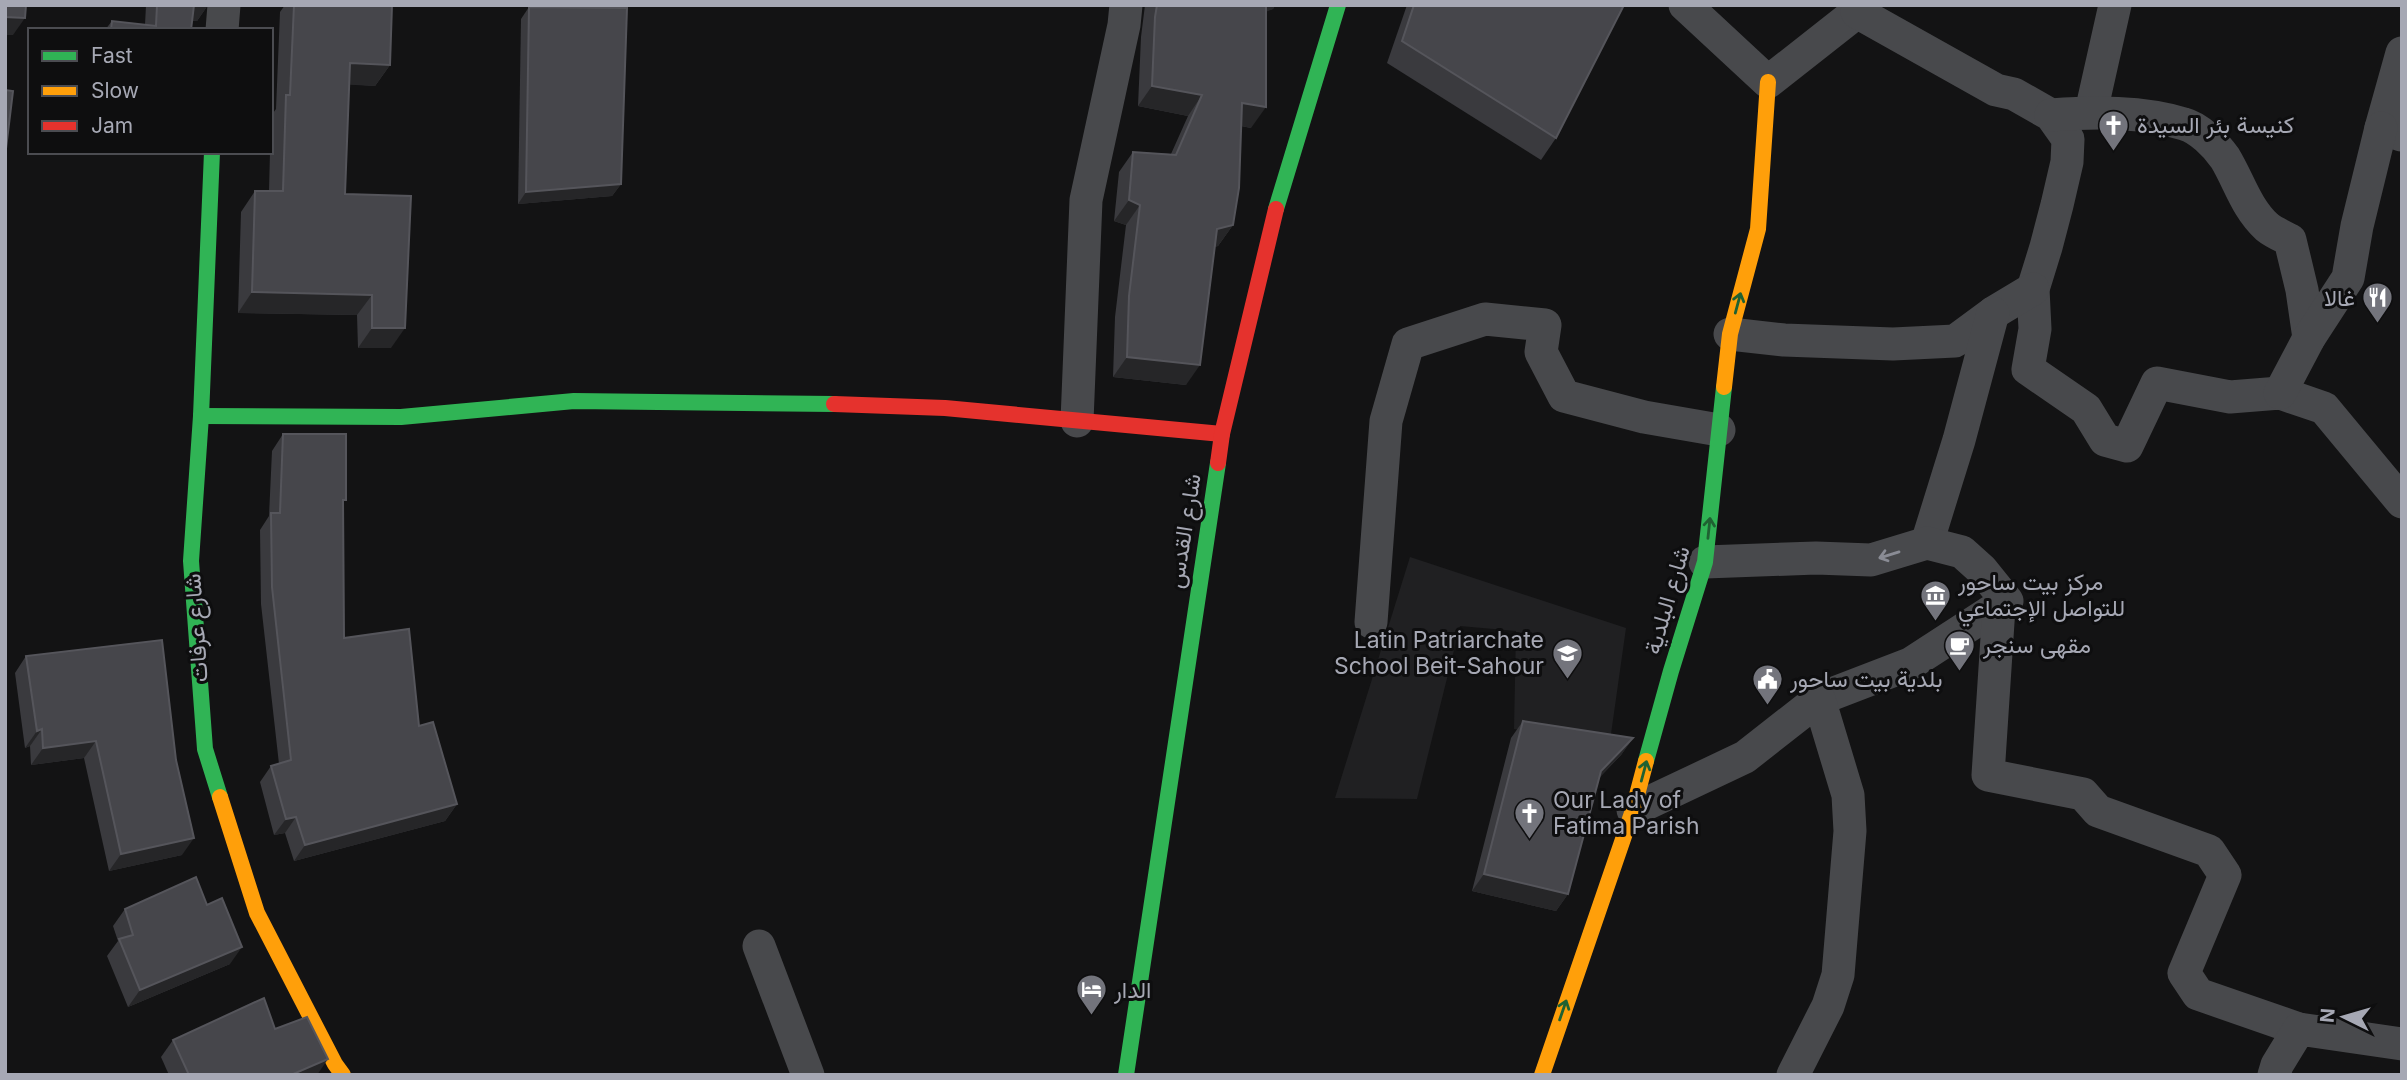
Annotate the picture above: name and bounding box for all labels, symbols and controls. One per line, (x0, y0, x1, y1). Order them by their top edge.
legend (28, 28, 273, 154)
text: Fast (91, 43, 133, 68)
text: Slow (91, 78, 139, 103)
church icon: كنيسة بئر السيدة (2097, 108, 2131, 152)
place label: كنيسة بئر السيدة (2137, 111, 2294, 140)
text: Jam (91, 113, 133, 138)
restaurant icon: غالا (2361, 281, 2395, 325)
place label: غالا (2324, 284, 2355, 312)
one-way arrow (1732, 292, 1745, 315)
street label: شارع القدس (1161, 472, 1209, 591)
one-way arrow (1702, 517, 1715, 540)
street label: شارع البلدية (1638, 543, 1698, 658)
one-way arrow (1879, 549, 1901, 562)
place label: مركز بيت ساحور للتواصل الإجتماعي (1957, 568, 2125, 627)
street label: شارع عرفات (178, 573, 216, 683)
museum icon: مركز بيت ساحور للتواصل الإجتماعي (1918, 578, 1952, 622)
place label: Latin Patriarchate School Beit-Sahour (1334, 626, 1544, 680)
cafe icon: مقهى سنجر (1943, 628, 1977, 672)
place label: مقهى سنجر (1982, 631, 2091, 660)
school or university icon: Latin Patriarchate School Beit-Sahour (1550, 636, 1584, 680)
public building icon: بلدية بيت ساحور (1750, 662, 1784, 706)
place label: بلدية بيت ساحور (1789, 665, 1943, 694)
one-way arrow (1638, 760, 1651, 783)
place label: Our Lady of Fatima Parish (1553, 786, 1700, 840)
church icon: Our Lady of Fatima Parish (1513, 796, 1547, 840)
hotel icon: الدار (1074, 973, 1108, 1017)
place label: الدار (1113, 976, 1151, 1005)
north arrow (2309, 982, 2379, 1052)
one-way arrow (1558, 999, 1570, 1021)
text: N (2315, 1007, 2340, 1024)

